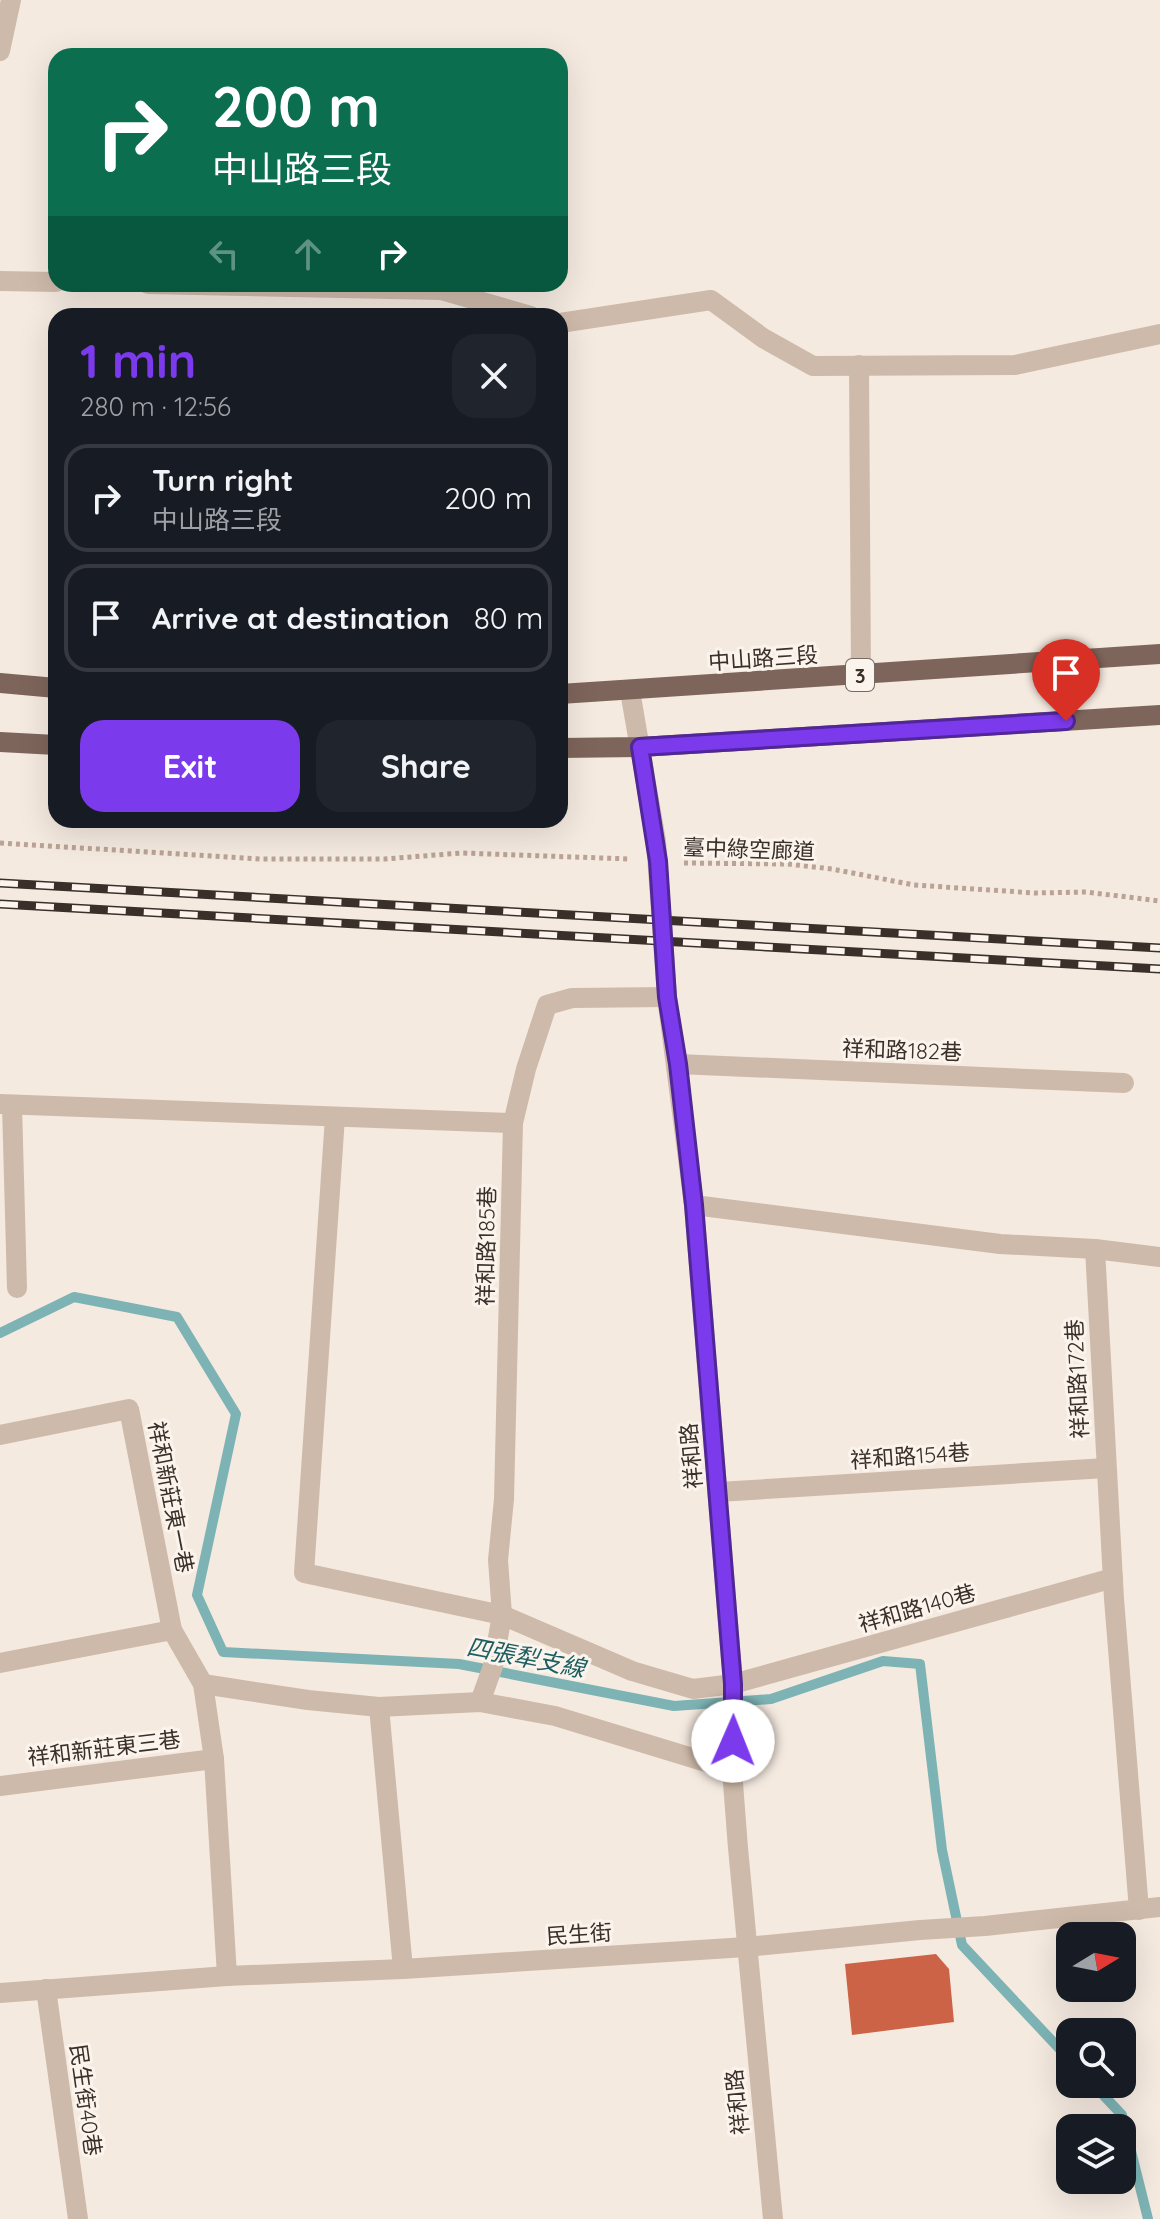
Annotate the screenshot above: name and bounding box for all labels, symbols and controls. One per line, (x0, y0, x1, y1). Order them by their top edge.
text: 200 m (212, 71, 380, 141)
icon: right (80, 80, 184, 184)
text: 中山路三段 (212, 146, 392, 191)
icon: left (202, 232, 246, 276)
icon: ahead (286, 232, 330, 276)
icon: right (370, 232, 414, 276)
text: 1 min (80, 330, 196, 390)
button: close (452, 334, 536, 418)
text: 280 m · 12:56 (80, 390, 231, 423)
text: Turn right (152, 461, 293, 499)
icon: right (84, 476, 128, 520)
text: 200 m (444, 479, 532, 517)
text: 中山路三段 (152, 503, 282, 536)
icon: arrive (84, 596, 128, 640)
text: Arrive at destination (152, 599, 450, 637)
text: 80 m (474, 599, 543, 637)
pin (1032, 639, 1100, 721)
street label: 中山路三段 (707, 640, 819, 676)
icon: arrive (1044, 651, 1088, 695)
road number: 3 (846, 659, 874, 691)
button: Exit (80, 720, 300, 812)
button: Share (316, 720, 536, 812)
street label: 臺中綠空廊道 (683, 833, 815, 865)
street label: 祥和路182巷 (841, 1034, 963, 1066)
street label: 祥和路185巷 (471, 1186, 501, 1306)
street label: 祥和路172巷 (1060, 1319, 1094, 1439)
street label: 祥和新莊東一巷 (143, 1419, 199, 1575)
street label: 祥和路 (674, 1422, 708, 1490)
street label: 祥和路154巷 (849, 1438, 971, 1474)
street label: 祥和路140巷 (855, 1578, 979, 1638)
water label: 四張犁支線 (464, 1631, 591, 1684)
position arrow (691, 1699, 775, 1783)
street label: 祥和新莊東三巷 (26, 1725, 182, 1771)
street label: 民生街 (545, 1918, 613, 1950)
north arrow (1056, 1922, 1136, 2002)
map controls (1056, 1922, 1136, 2194)
button: search (1056, 2018, 1136, 2098)
street label: 民生街40巷 (64, 2042, 108, 2158)
street label: 祥和路 (720, 2068, 754, 2136)
button: layers (1056, 2114, 1136, 2194)

